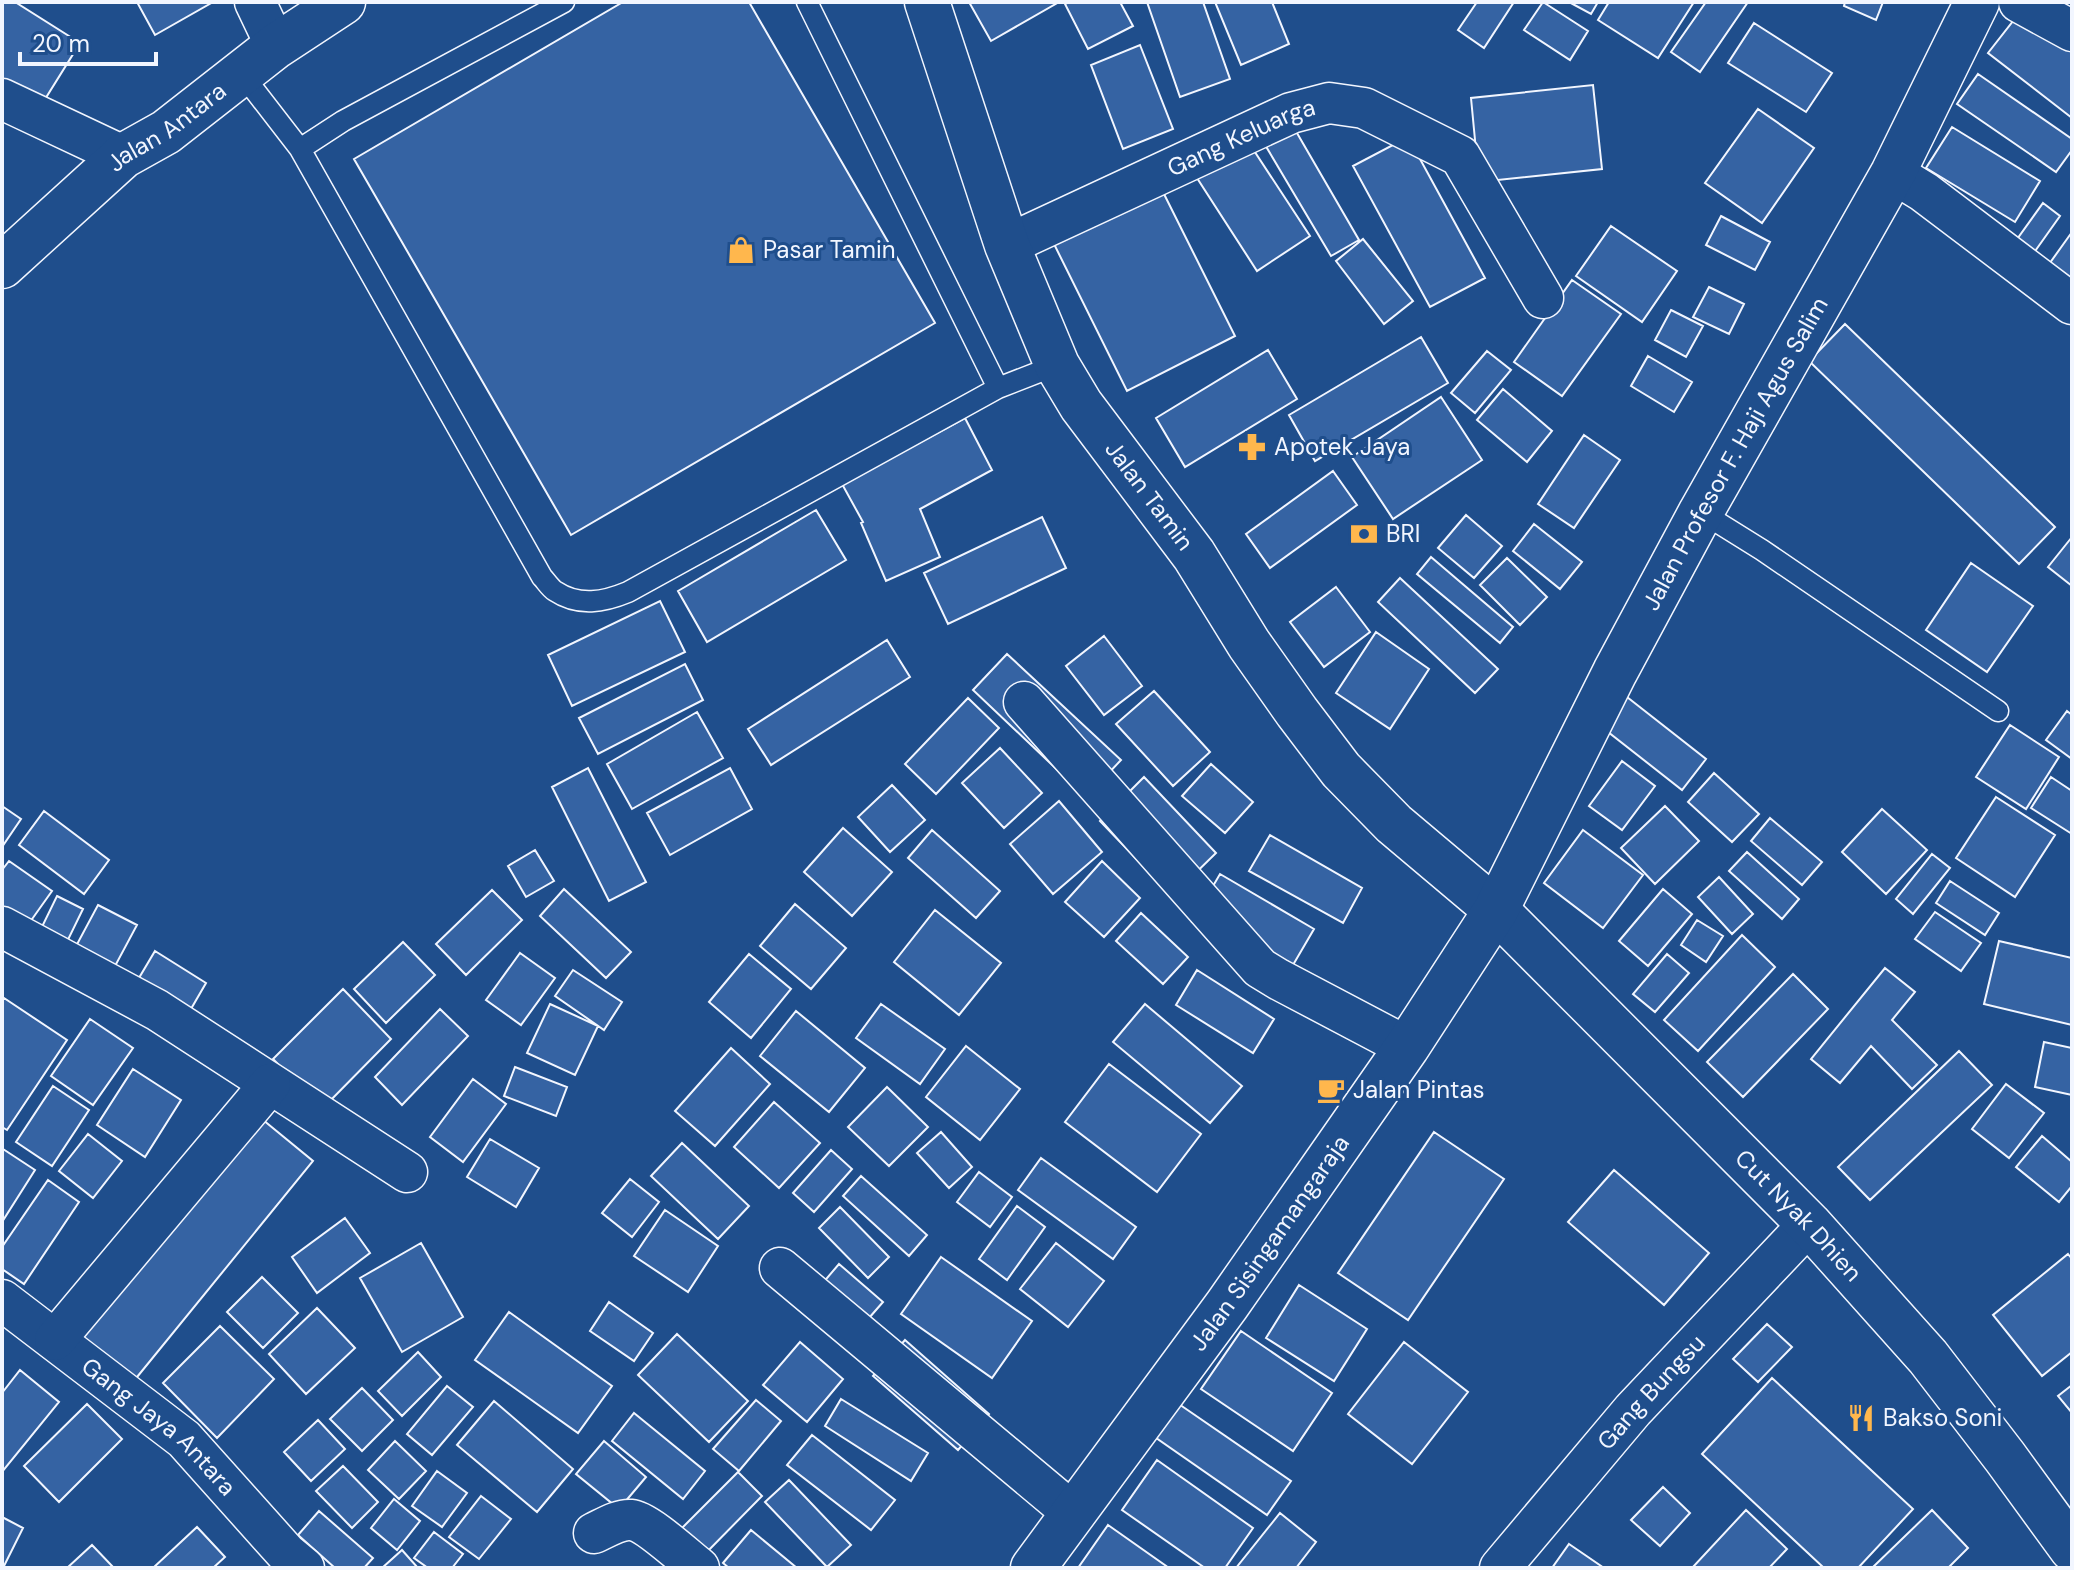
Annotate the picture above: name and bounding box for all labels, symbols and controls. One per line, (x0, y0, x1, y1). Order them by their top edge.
scale bar (20, 16, 156, 66)
text: 20 m (32, 28, 90, 59)
street label: Jalan Antara (100, 75, 232, 178)
street label: Gang Keluarga (1162, 91, 1318, 183)
place label: Pasar Tamin (763, 234, 895, 265)
shop icon: Pasar Tamin (726, 235, 756, 265)
street label: Jalan Profesor F. Haji Agus Salim (1635, 291, 1835, 616)
place label: Apotek Jaya (1274, 431, 1410, 462)
pharmacy icon: Apotek Jaya (1237, 432, 1267, 462)
street label: Jalan Tamin (1098, 434, 1201, 556)
place label: BRI (1386, 518, 1420, 549)
bank icon: BRI (1349, 519, 1379, 549)
place label: Jalan Pintas (1353, 1074, 1485, 1105)
cafe icon: Jalan Pintas (1316, 1075, 1346, 1105)
street label: Jalan Sisingamangaraja (1182, 1129, 1356, 1357)
street label: Cut Nyak Dhien (1729, 1143, 1869, 1288)
street label: Gang Bungsu (1590, 1327, 1712, 1456)
street label: Gang Jaya Antara (76, 1350, 243, 1502)
place label: Bakso Soni (1883, 1402, 2002, 1433)
restaurant icon: Bakso Soni (1846, 1403, 1876, 1433)

